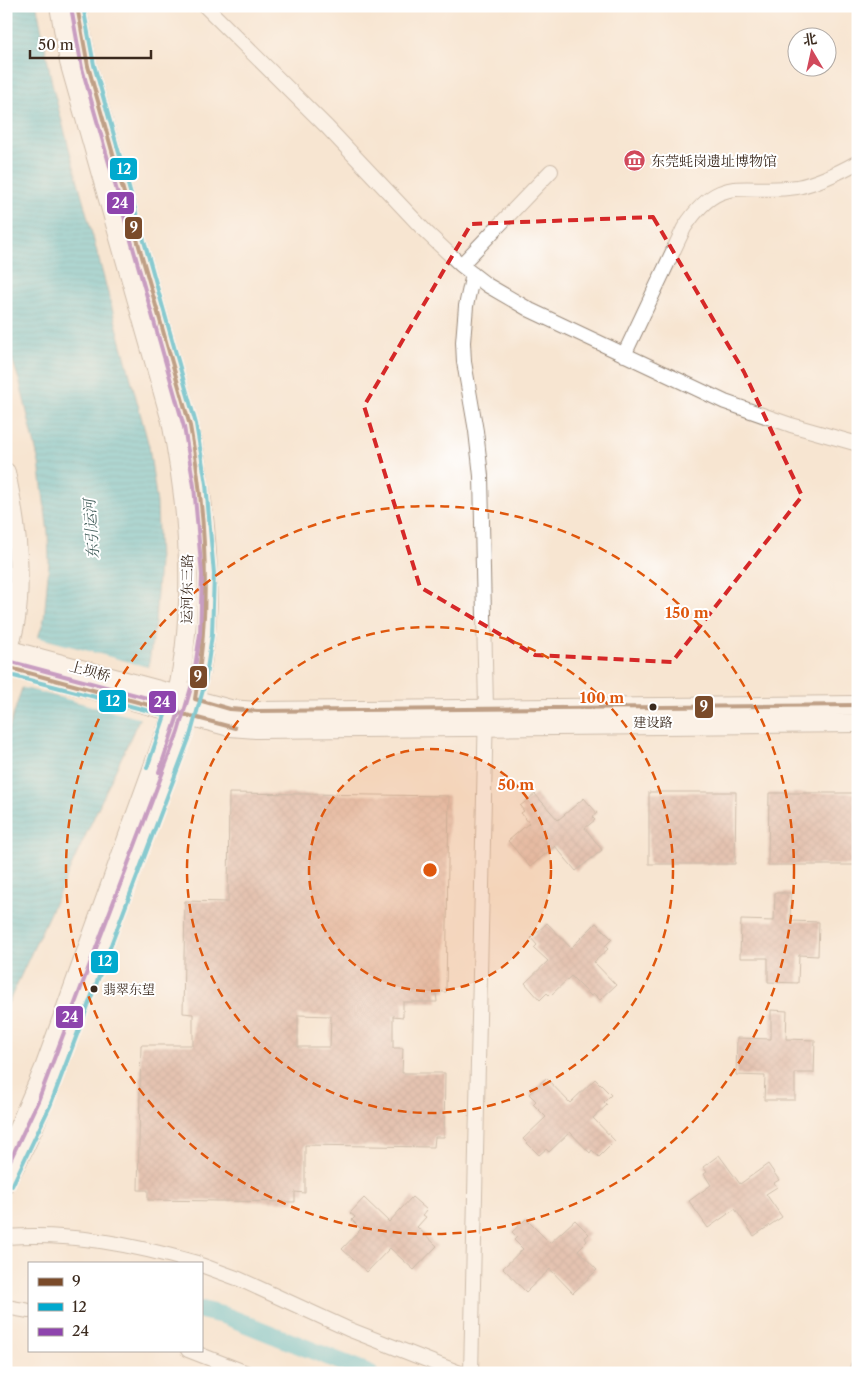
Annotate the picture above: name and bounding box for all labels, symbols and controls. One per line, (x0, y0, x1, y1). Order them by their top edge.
scale bar (30, 28, 151, 60)
north arrow (786, 28, 836, 78)
text: 北 (802, 29, 818, 49)
text: 50 m (38, 35, 74, 54)
museum icon: 东莞蚝岗遗址博物馆 (623, 149, 647, 173)
place label: 东莞蚝岗遗址博物馆 (651, 152, 777, 170)
line badge: 12 (109, 157, 138, 181)
text: 12 (117, 160, 131, 178)
line badge: 24 (106, 191, 135, 215)
text: 24 (112, 194, 128, 212)
line badge: 9 (124, 216, 143, 240)
text: 9 (130, 218, 138, 236)
water label: 东引运河 (79, 495, 103, 560)
street label: 运河东三路 (177, 554, 197, 624)
text: 150 m (665, 603, 709, 622)
street label: 上坝桥 (67, 657, 113, 685)
line badge: 9 (189, 665, 208, 689)
text: 9 (194, 667, 202, 685)
text: 100 m (580, 688, 624, 707)
line badge: 12 (98, 689, 127, 713)
line badge: 24 (148, 690, 177, 714)
text: 12 (106, 692, 120, 710)
text: 24 (154, 693, 170, 711)
line badge: 9 (694, 695, 714, 719)
text: 9 (700, 697, 708, 715)
marker: 建设路 (648, 702, 658, 712)
place label: 建设路 (633, 714, 673, 730)
text: 50 m (498, 775, 534, 794)
centre of rings (421, 861, 439, 879)
line badge: 12 (90, 950, 119, 974)
text: 12 (98, 952, 112, 970)
place label: 翡翠东望 (103, 981, 155, 997)
marker: 翡翠东望 (89, 984, 99, 994)
line badge: 24 (55, 1005, 84, 1029)
text: 24 (62, 1008, 78, 1026)
legend (28, 1262, 202, 1352)
text: 9 (72, 1271, 81, 1290)
text: 12 (72, 1297, 87, 1316)
text: 24 (72, 1321, 89, 1340)

